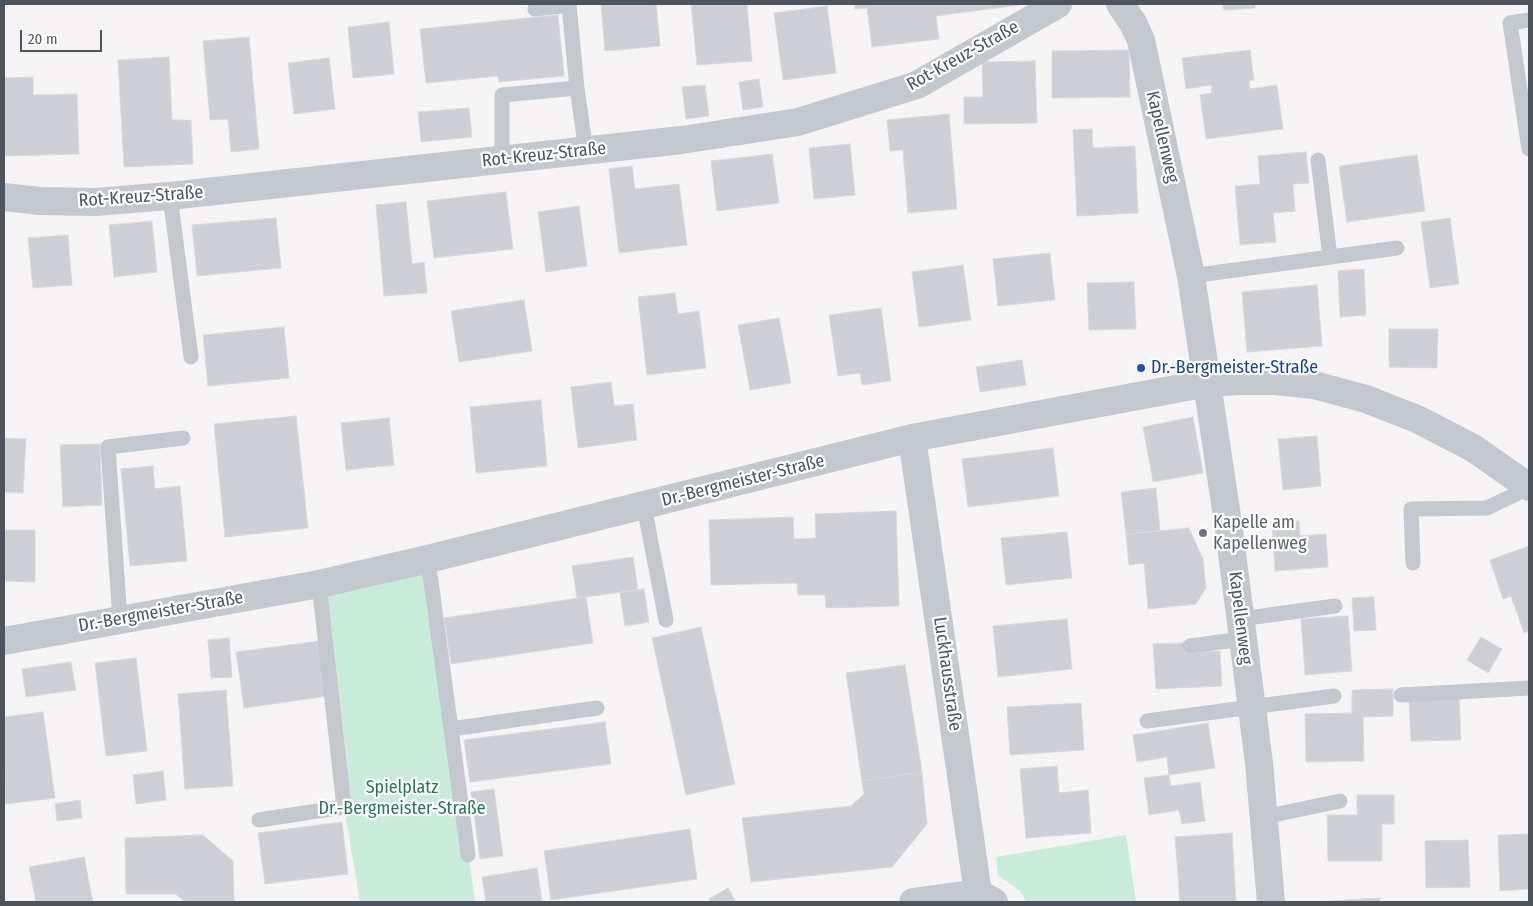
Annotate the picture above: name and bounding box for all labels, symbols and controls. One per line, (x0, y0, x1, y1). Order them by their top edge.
street label: Rot-Kreuz-Straße (903, 16, 1023, 96)
scale bar (22, 20, 105, 52)
text: 20 m (28, 30, 58, 48)
street label: Kapellenweg (1141, 89, 1183, 185)
street label: Rot-Kreuz-Straße (481, 138, 607, 172)
street label: Rot-Kreuz-Straße (78, 182, 204, 212)
place label: Dr.-Bergmeister-Straße (1151, 357, 1318, 379)
marker: Dr.-Bergmeister-Straße (1135, 362, 1147, 374)
street label: Dr.-Bergmeister-Straße (659, 450, 827, 512)
place label: Kapelle am Kapellenweg (1213, 512, 1307, 554)
marker: Kapelle am Kapellenweg (1197, 527, 1209, 539)
street label: Kapellenweg (1224, 570, 1256, 666)
street label: Dr.-Bergmeister-Straße (77, 587, 245, 637)
street label: Luckhausstraße (928, 616, 966, 732)
park label: Spielplatz Dr.-Bergmeister-Straße (318, 777, 486, 820)

